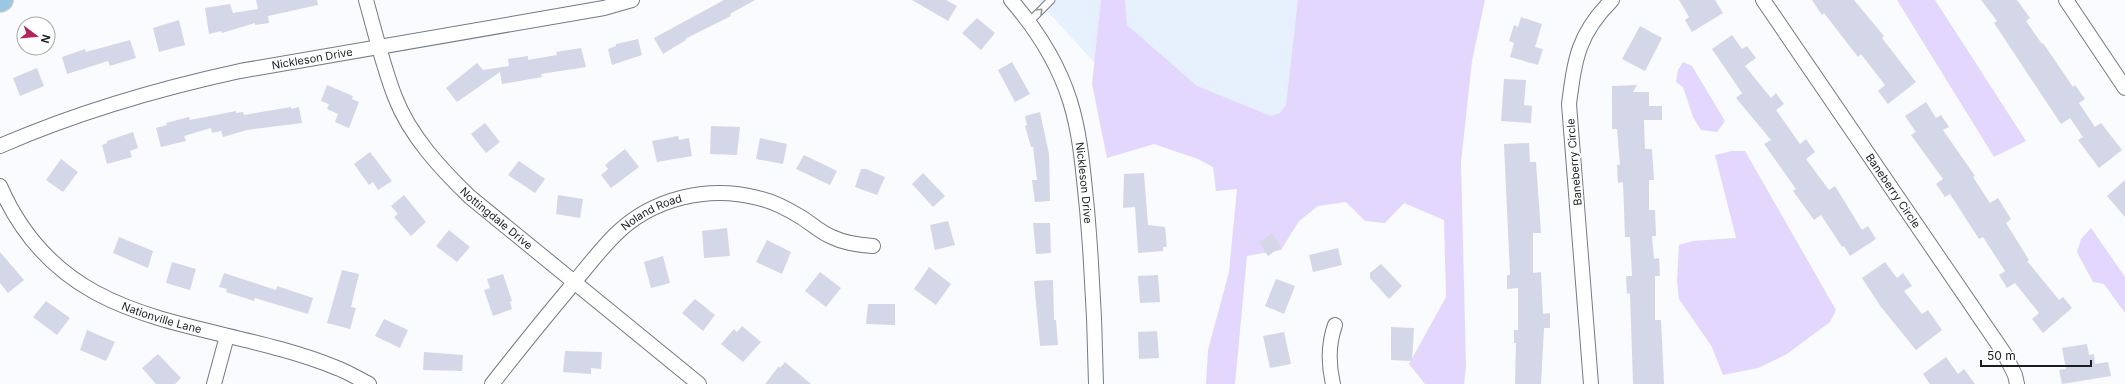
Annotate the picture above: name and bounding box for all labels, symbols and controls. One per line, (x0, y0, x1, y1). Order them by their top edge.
one-way arrow (1035, 8, 1043, 16)
north arrow (16, 16, 56, 56)
text: N (38, 33, 53, 45)
street label: Nickleson Drive (271, 45, 354, 72)
street label: Baneberry Circle (1563, 118, 1585, 206)
street label: Nickleson Drive (1072, 141, 1095, 224)
street label: Baneberry Circle (1863, 151, 1924, 231)
street label: Nottingdale Drive (457, 184, 536, 252)
street label: Noland Road (618, 191, 683, 233)
street label: Nationville Lane (120, 299, 203, 336)
scale bar (1981, 342, 2091, 368)
text: 50 m (1987, 348, 2016, 363)

